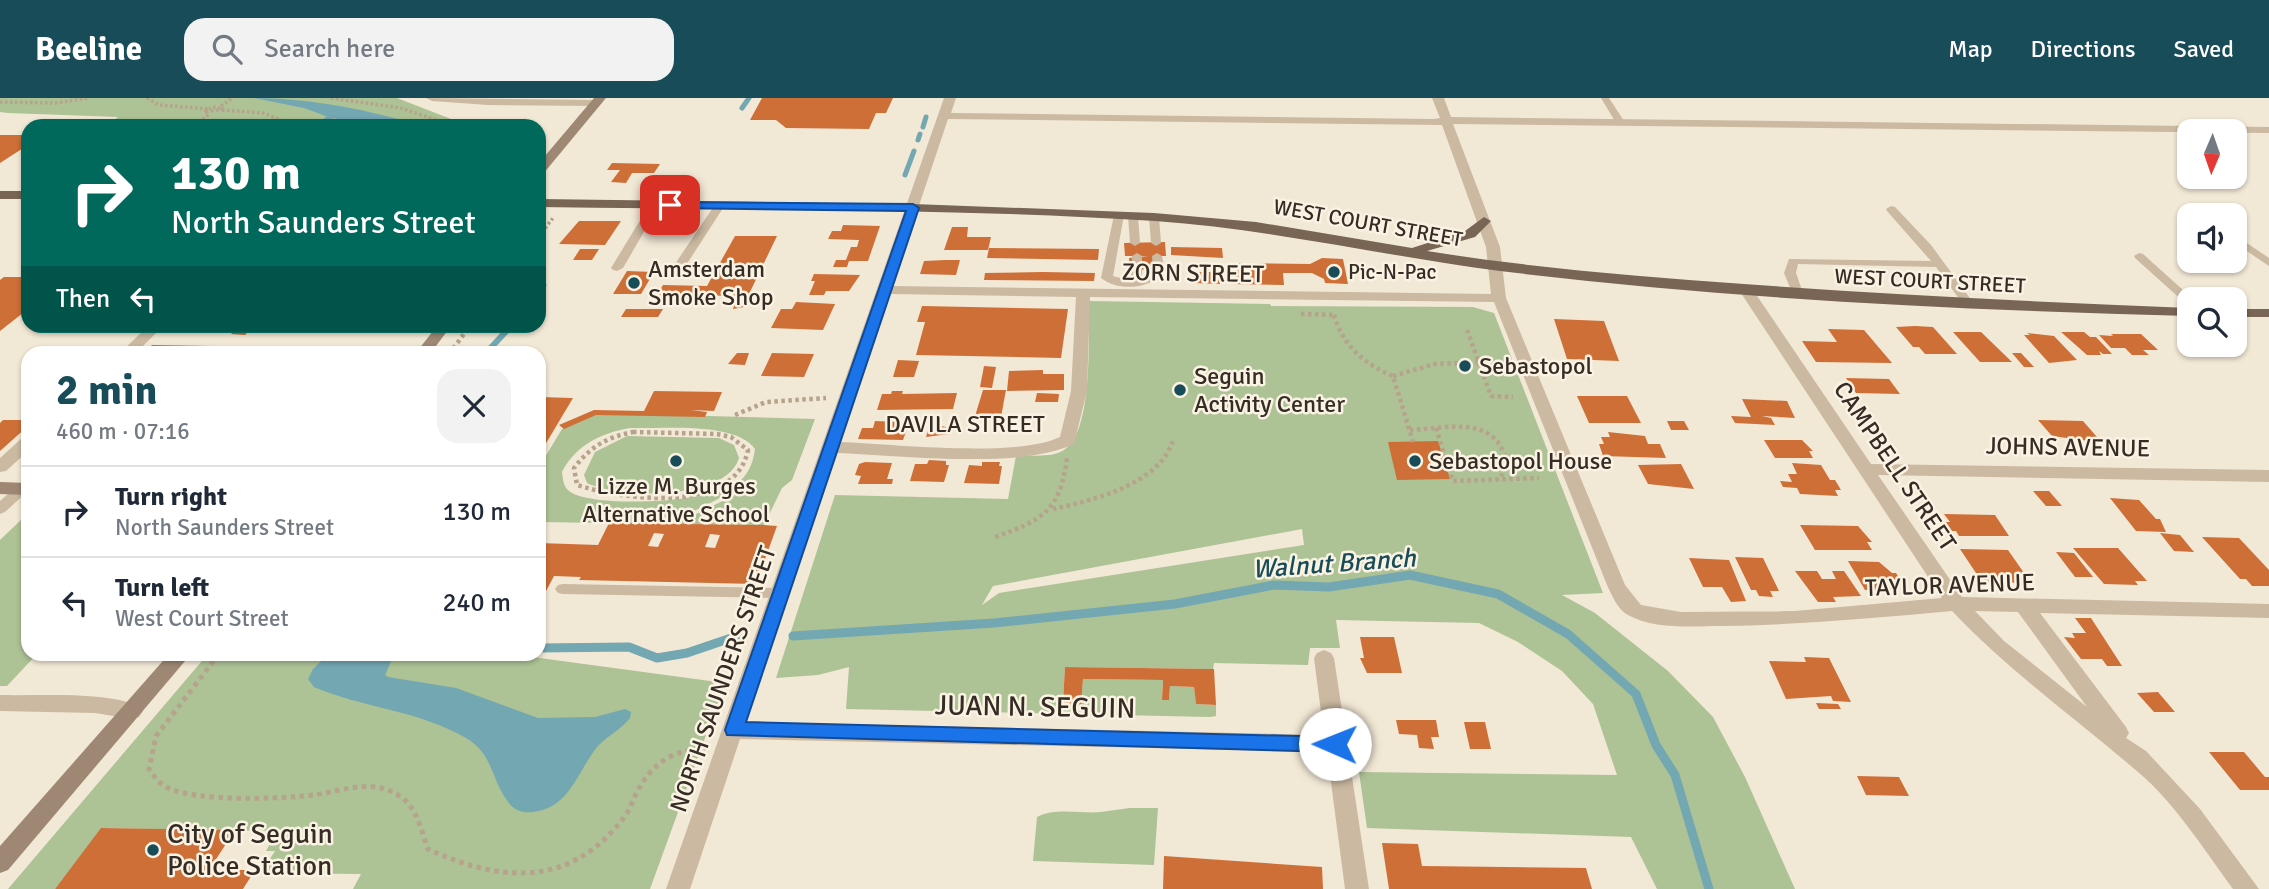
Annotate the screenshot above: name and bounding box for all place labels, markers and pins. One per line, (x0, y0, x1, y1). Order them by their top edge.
pin (640, 175, 700, 235)
place label: Amsterdam Smoke Shop (648, 254, 773, 312)
place label: Pic-N-Pac (1348, 259, 1436, 285)
marker: Pic-N-Pac (1326, 264, 1342, 280)
marker: Amsterdam Smoke Shop (626, 275, 642, 291)
place label: Sebastopol (1479, 351, 1593, 381)
marker: Sebastopol (1457, 358, 1473, 374)
place label: Seguin Activity Center (1194, 361, 1345, 419)
marker: Seguin Activity Center (1172, 382, 1188, 398)
place label: Sebastopol House (1429, 446, 1612, 476)
marker: Lizze M. Burges Alternative School (668, 453, 684, 469)
marker: Sebastopol House (1407, 453, 1423, 469)
place label: Lizze M. Burges Alternative School (582, 471, 770, 529)
place label: City of Seguin Police Station (167, 817, 333, 883)
marker: City of Seguin Police Station (145, 842, 161, 858)

